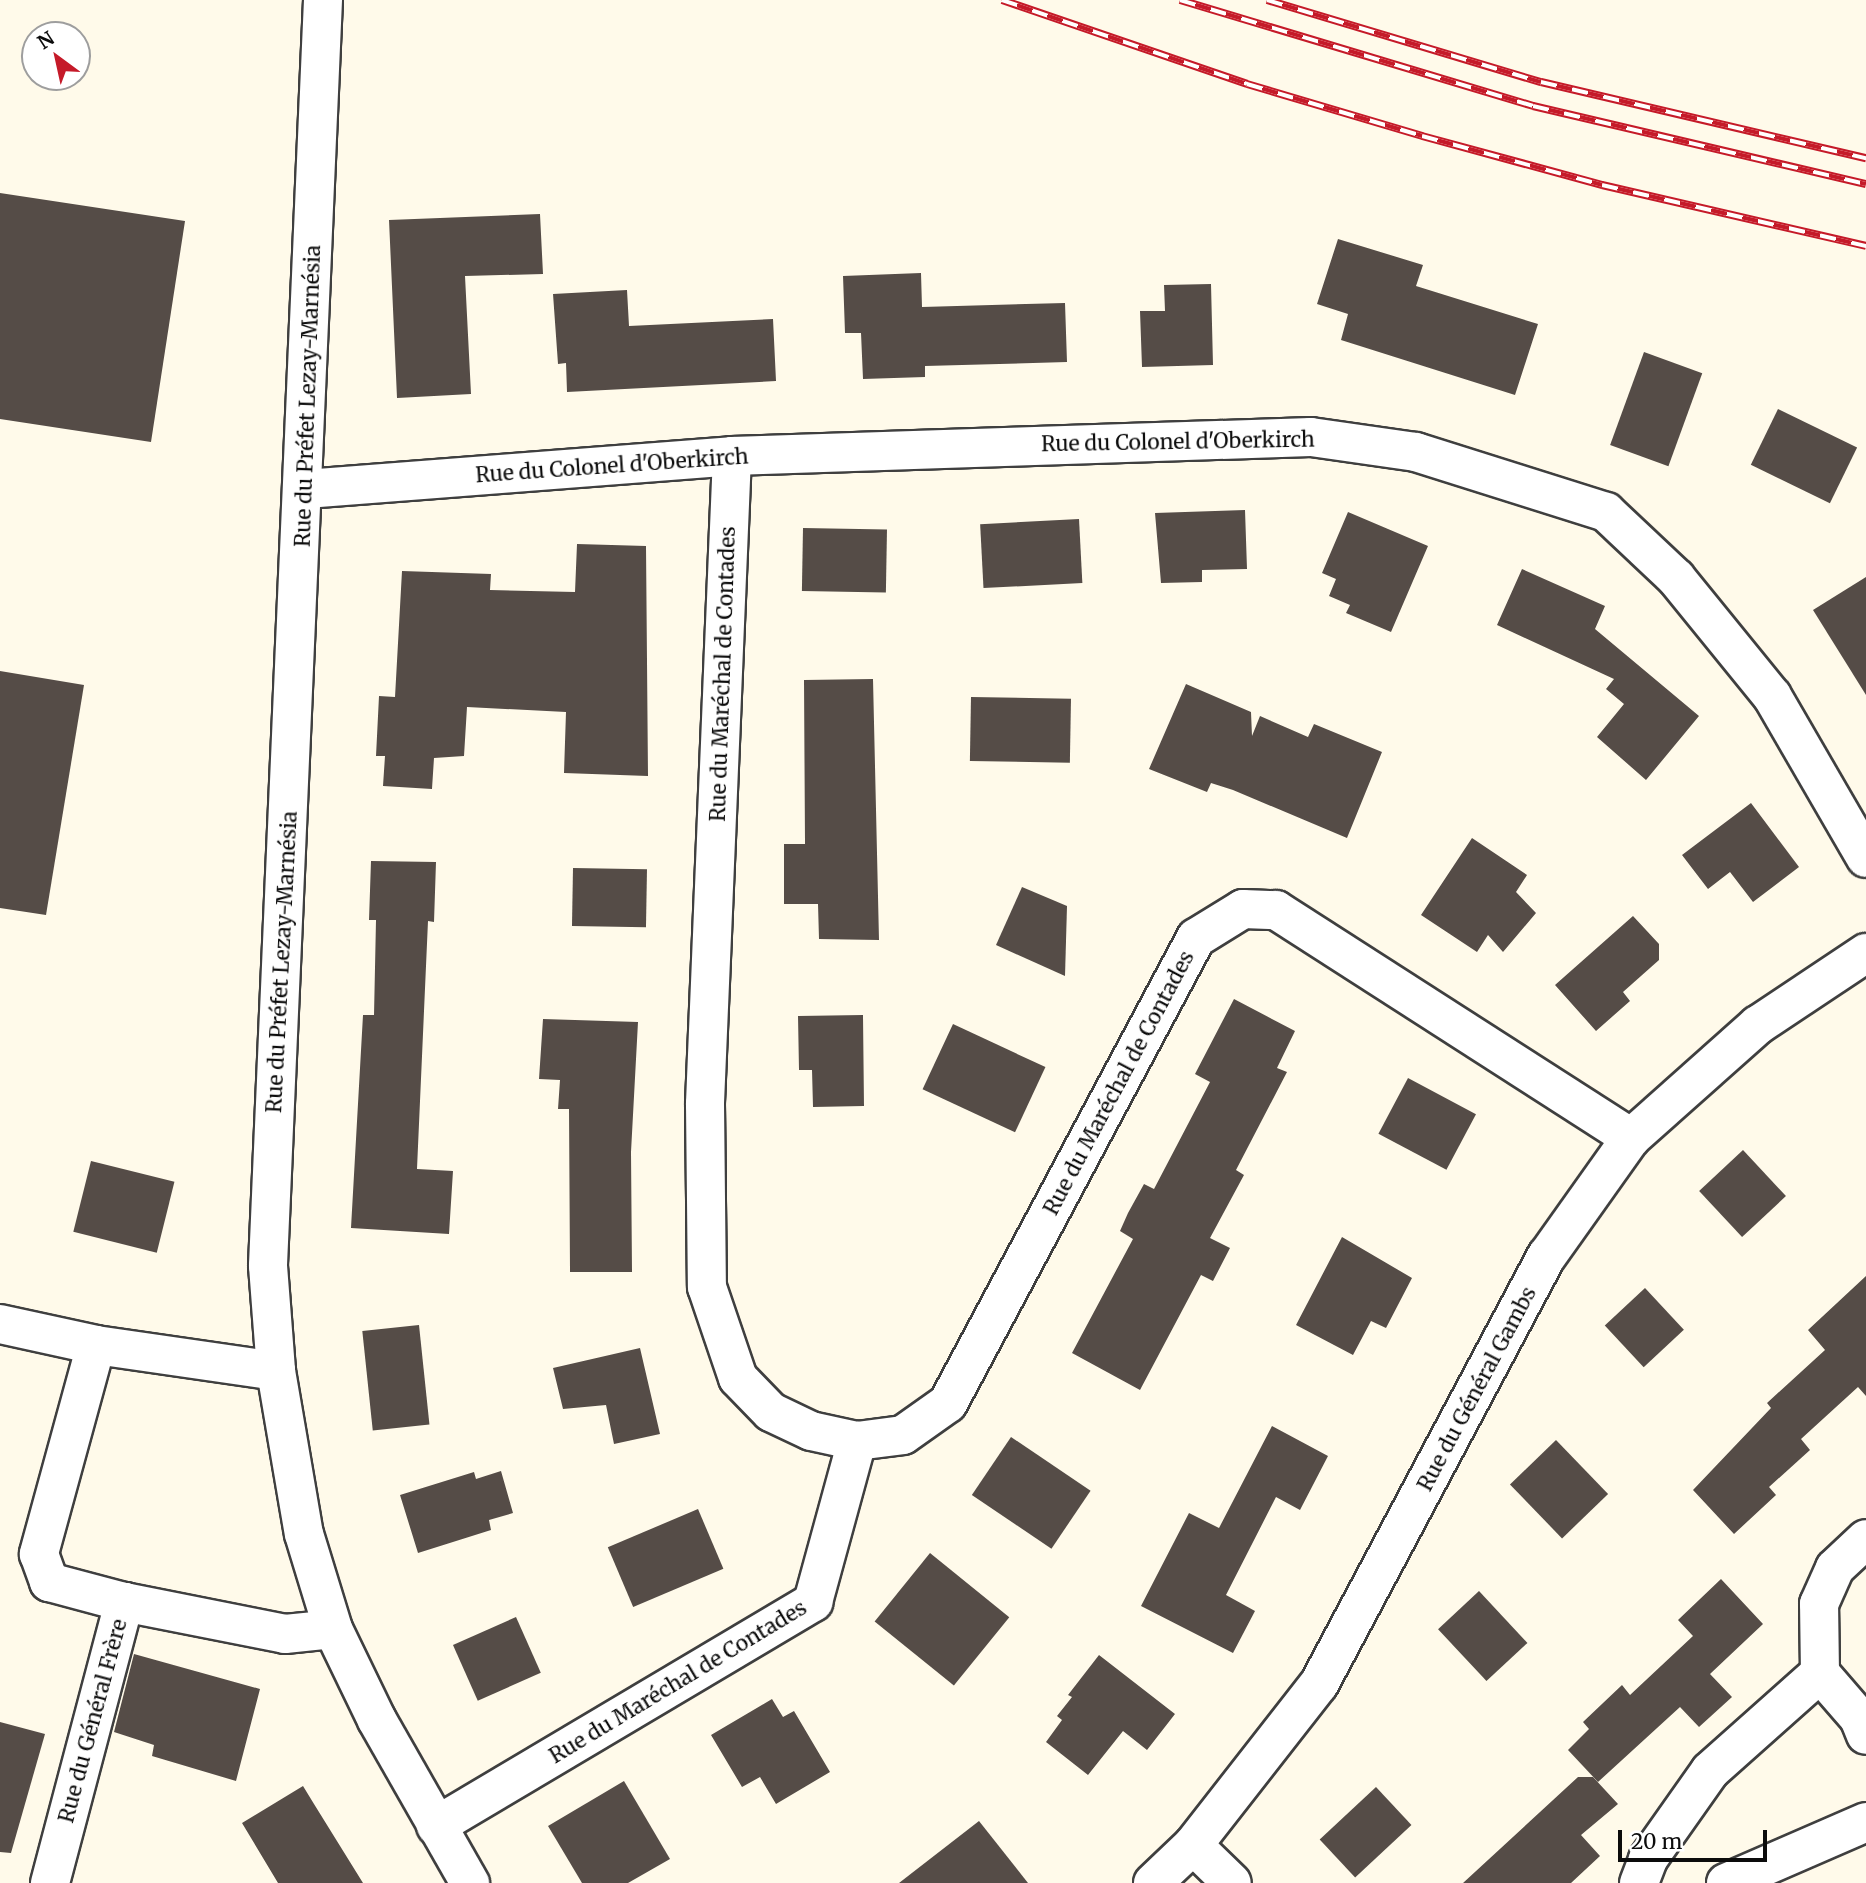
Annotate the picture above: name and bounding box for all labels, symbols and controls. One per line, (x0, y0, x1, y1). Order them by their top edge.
north arrow (21, 21, 91, 91)
text: N (33, 26, 58, 54)
street label: Rue du Préfet Lezay-Marnésia (290, 244, 326, 548)
street label: Rue du Colonel d'Oberkirch (1041, 427, 1315, 457)
street label: Rue du Colonel d'Oberkirch (475, 444, 749, 488)
street label: Rue du Maréchal de Contades (705, 526, 741, 822)
street label: Rue du Préfet Lezay-Marnésia (262, 810, 302, 1114)
street label: Rue du Maréchal de Contades (1038, 947, 1200, 1219)
street label: Rue du Général Gambs (1412, 1283, 1542, 1495)
street label: Rue du Maréchal de Contades (545, 1595, 811, 1769)
street label: Rue du Général Frère (54, 1616, 132, 1826)
scale bar (1621, 1816, 1770, 1860)
text: 20 m (1631, 1828, 1682, 1855)

